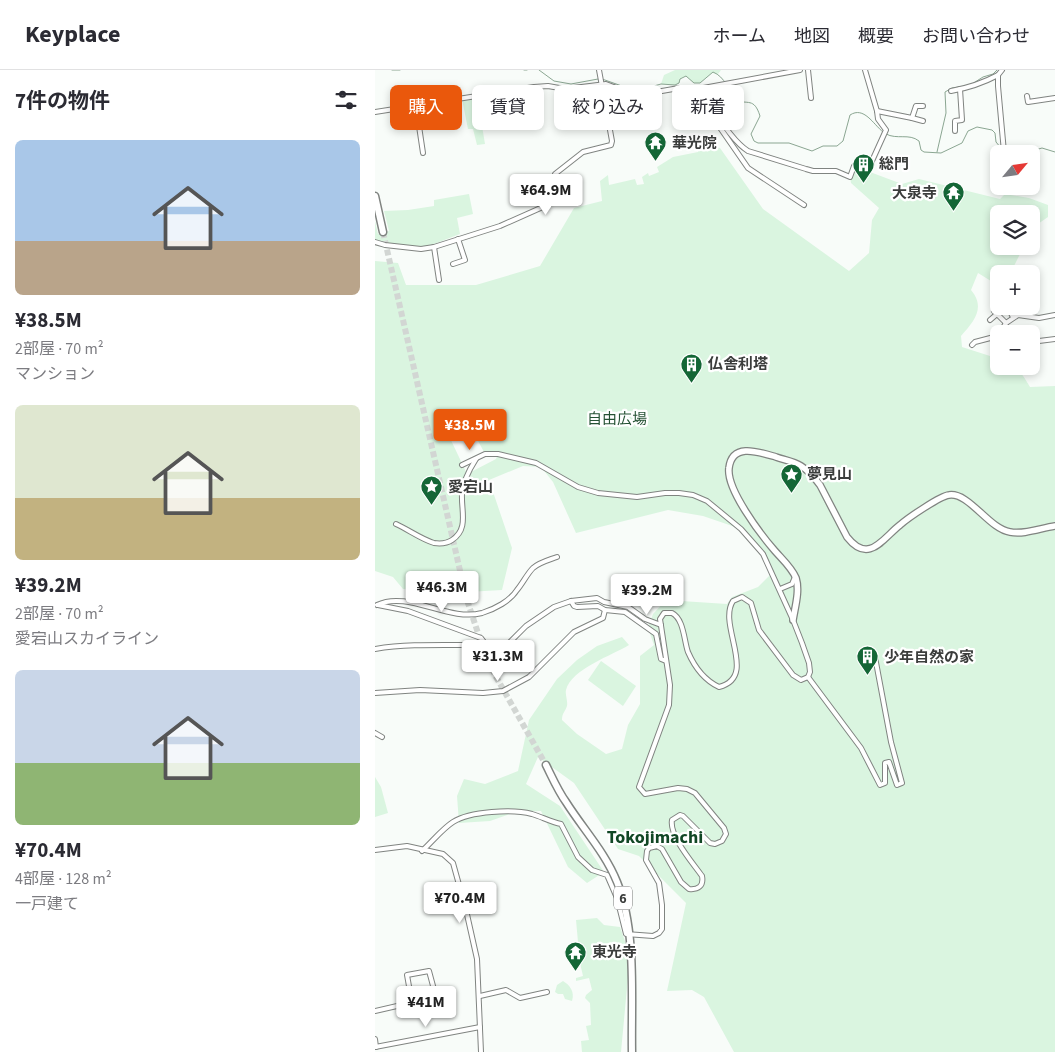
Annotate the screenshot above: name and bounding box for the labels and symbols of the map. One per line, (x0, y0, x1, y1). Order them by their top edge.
temple icon: 華光院 (644, 131, 668, 162)
place label: 華光院 (672, 133, 717, 154)
north arrow (990, 145, 1040, 195)
building icon: 総門 (851, 152, 875, 183)
place label: 総門 (879, 154, 909, 175)
pin: ¥64.9M (505, 174, 587, 216)
temple icon: 大泉寺 (941, 181, 965, 212)
place label: 大泉寺 (892, 183, 937, 204)
building icon: 仏舎利塔 (680, 352, 704, 383)
place label: 仏舎利塔 (707, 354, 768, 375)
pin: ¥38.5M (429, 408, 511, 451)
park label: 自由広場 (587, 409, 647, 430)
place icon: 夢見山 (779, 462, 803, 493)
place label: 夢見山 (807, 464, 852, 485)
place icon: 愛宕山 (420, 475, 444, 506)
place label: 愛宕山 (448, 477, 493, 498)
pin: ¥46.3M (401, 570, 483, 613)
pin: ¥39.2M (606, 574, 688, 616)
pin: ¥31.3M (457, 640, 539, 682)
building icon: 少年自然の家 (856, 645, 880, 676)
place label: 少年自然の家 (884, 647, 974, 668)
district label: Tokojimachi (607, 825, 703, 850)
pin: ¥70.4M (419, 882, 501, 924)
road number: 6 (614, 886, 632, 910)
temple icon: 東光寺 (564, 940, 588, 971)
place label: 東光寺 (592, 942, 637, 963)
pin: ¥41M (396, 986, 456, 1028)

